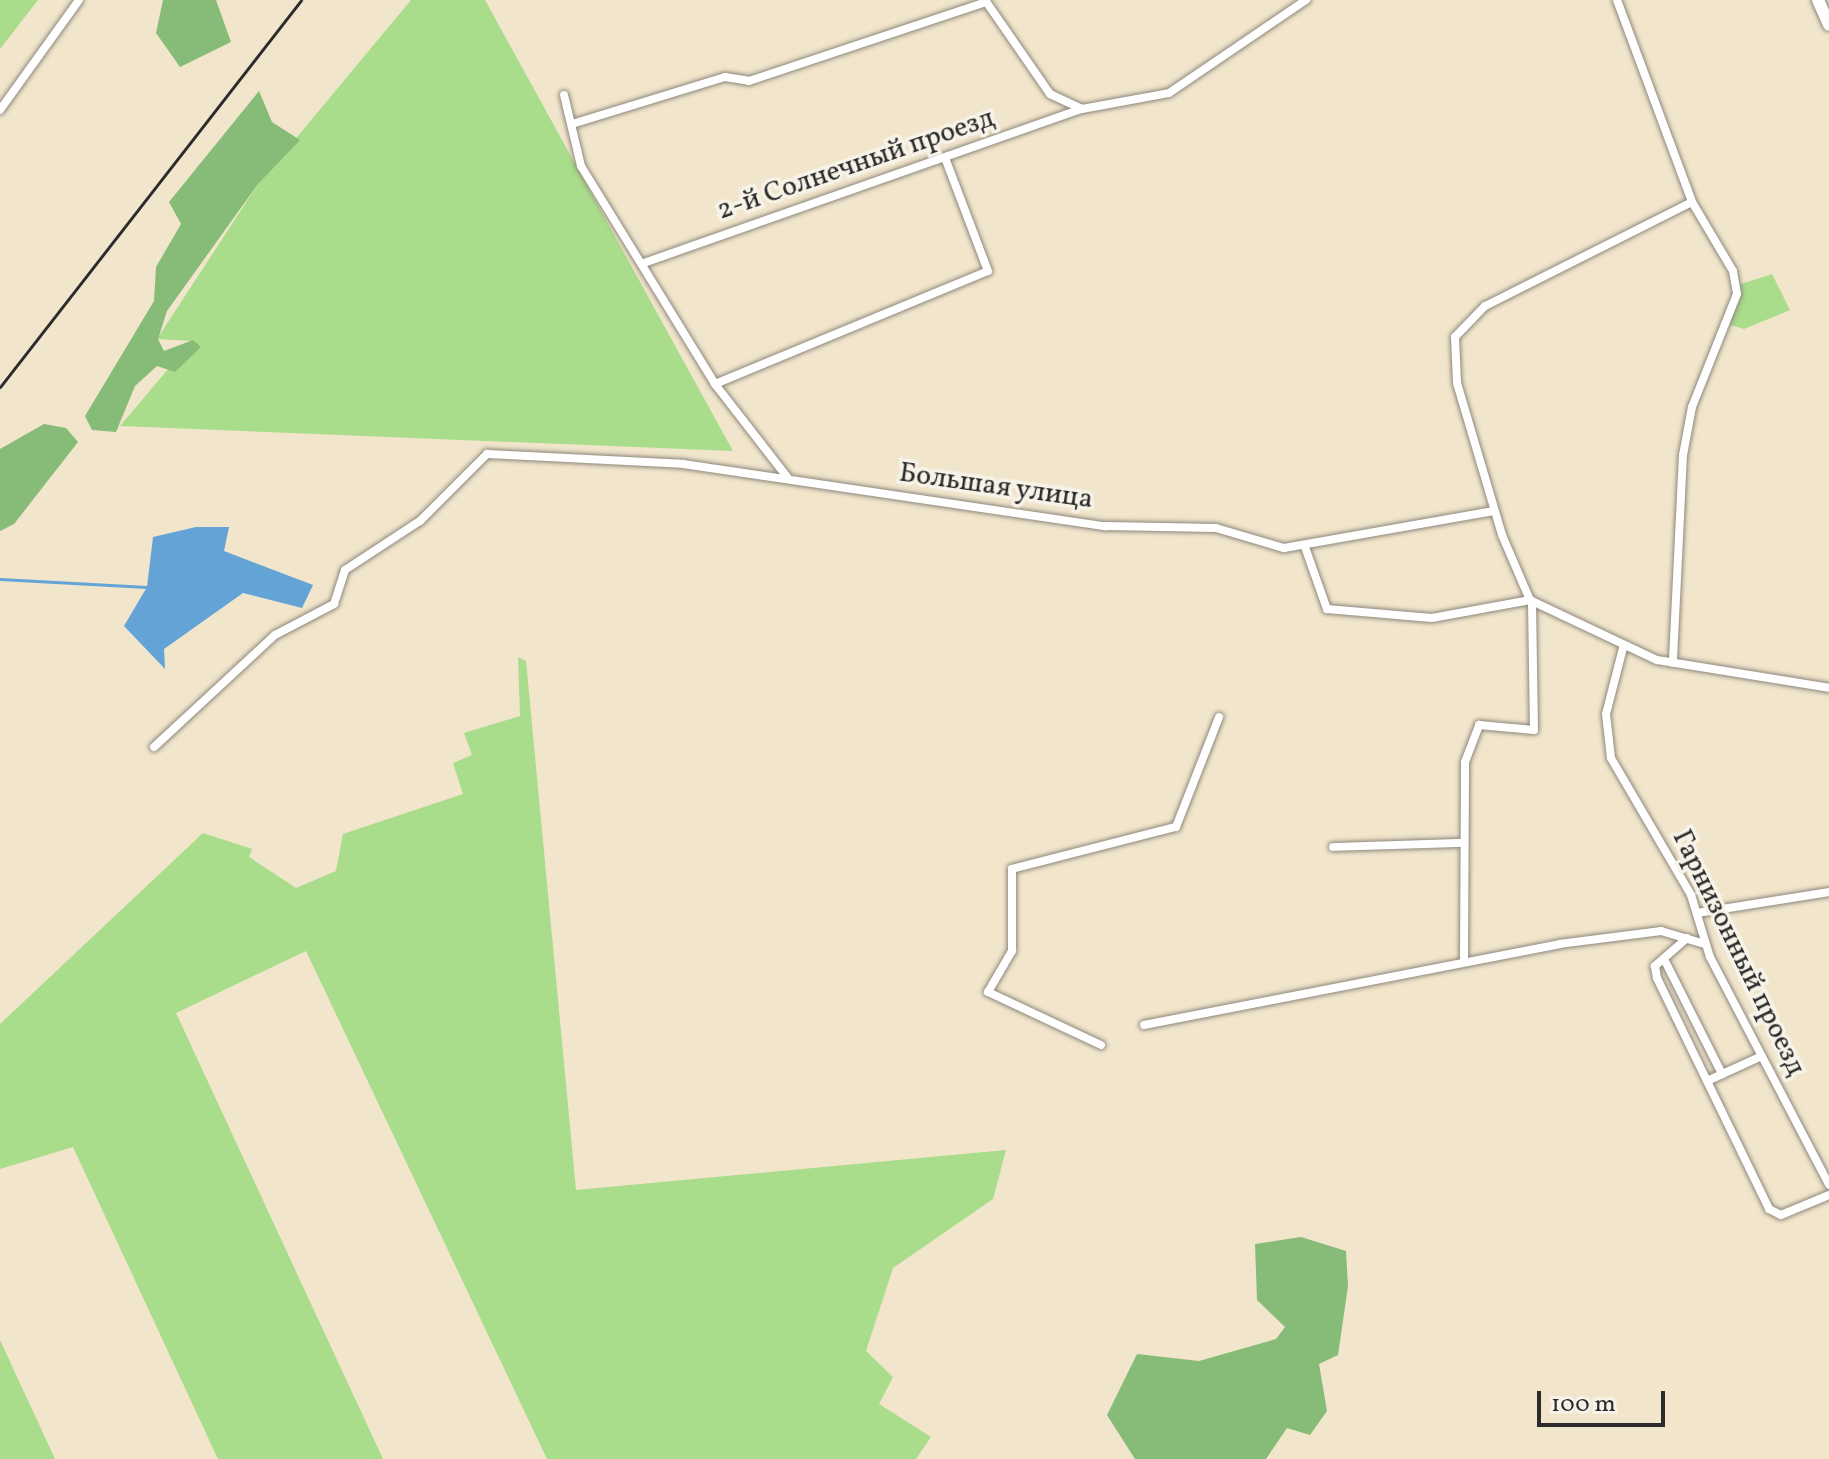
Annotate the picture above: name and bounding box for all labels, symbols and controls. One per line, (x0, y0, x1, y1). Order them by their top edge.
street label: 2-й Солнечный проезд (713, 102, 999, 228)
street label: Большая улица (896, 457, 1096, 517)
street label: Гарнизонный проезд (1664, 825, 1812, 1081)
scale bar (1541, 1375, 1669, 1425)
text: 100 m (1551, 1388, 1616, 1422)

